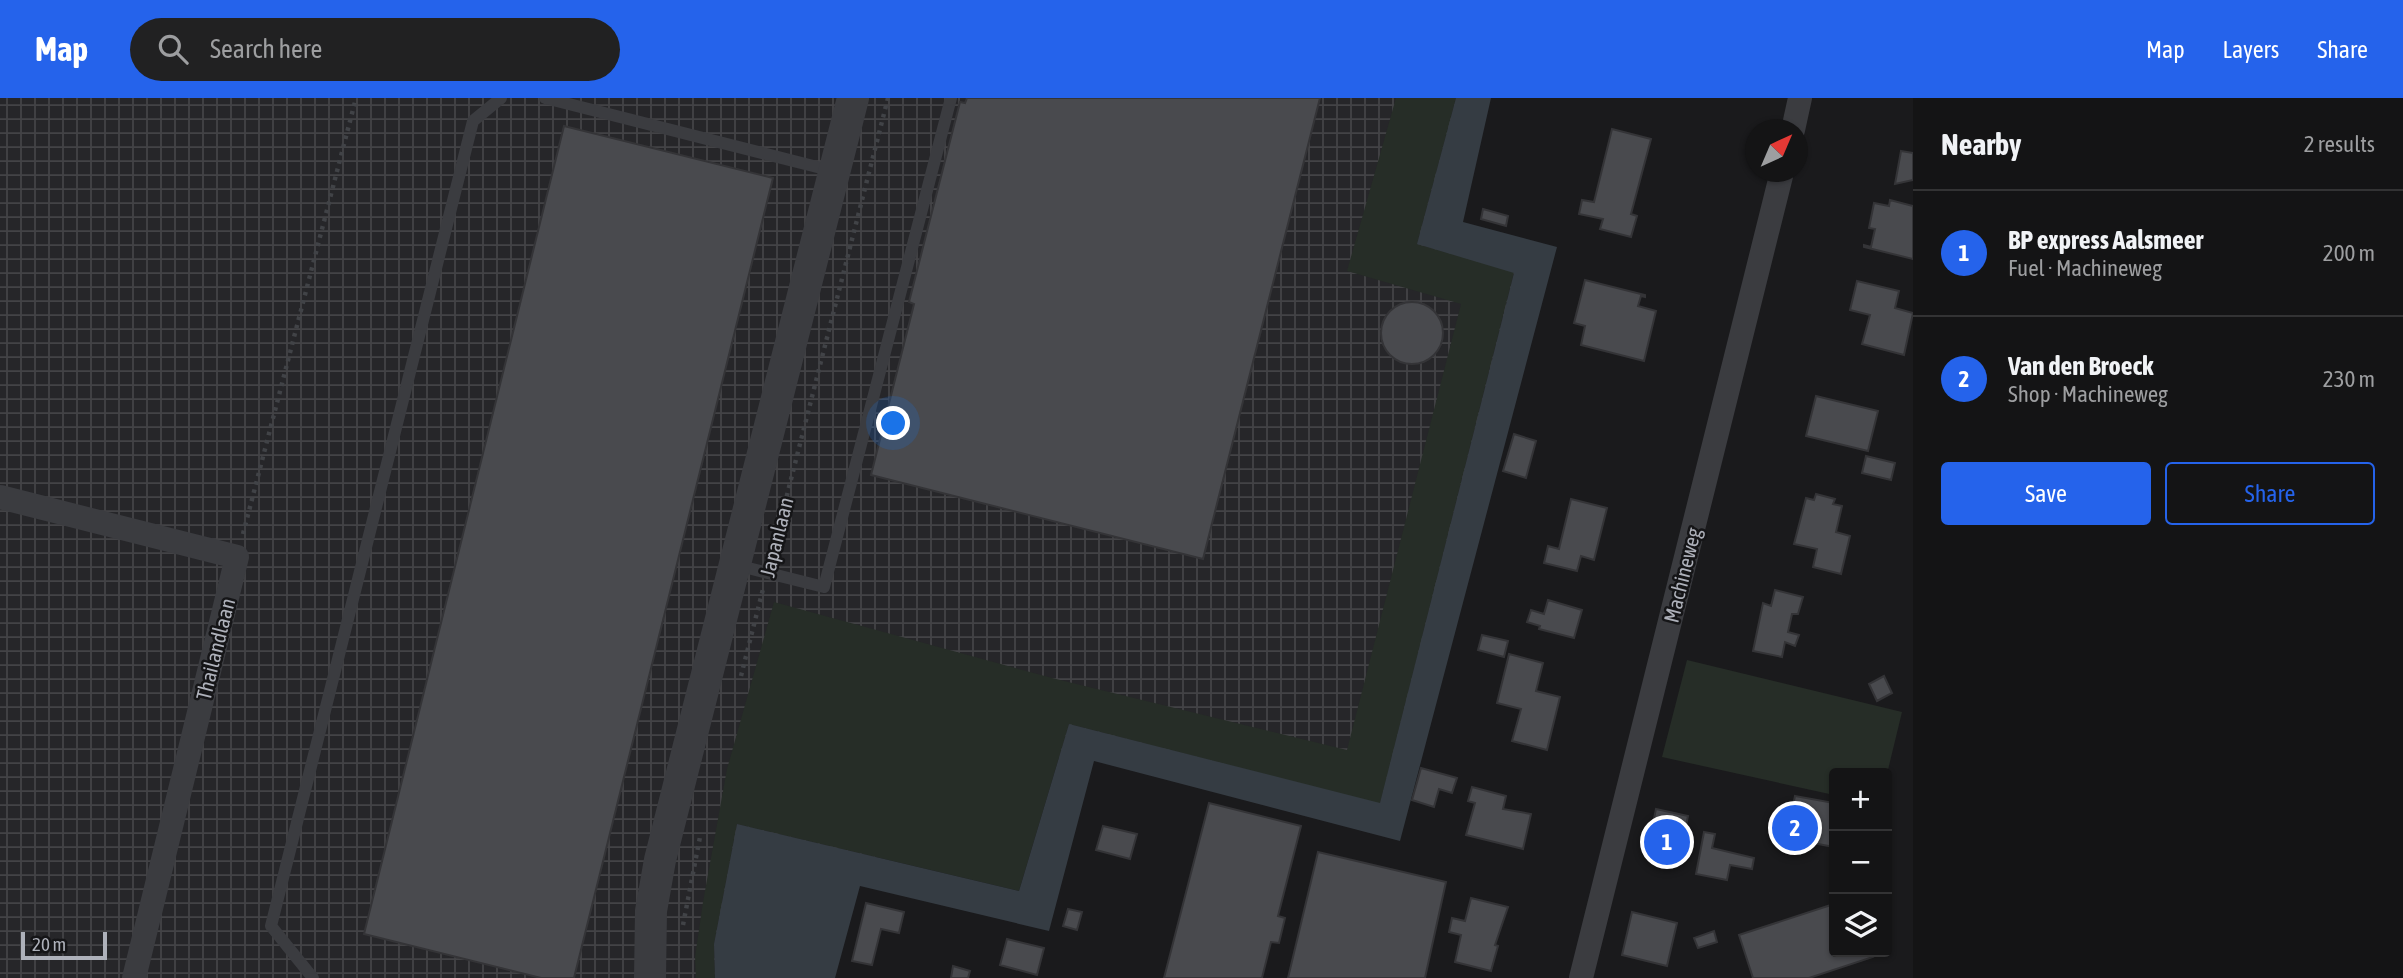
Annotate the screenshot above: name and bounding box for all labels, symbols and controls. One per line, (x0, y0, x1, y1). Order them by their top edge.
search box (130, 18, 620, 81)
text: Map (35, 30, 88, 68)
icon: search (154, 30, 192, 68)
text: Search here (210, 34, 322, 64)
text: Map (2146, 36, 2185, 63)
text: Layers (2223, 36, 2279, 63)
text: Share (2317, 36, 2368, 63)
north arrow (1745, 119, 1808, 182)
text: Nearby (1941, 127, 2021, 161)
text: 2 results (2304, 131, 2375, 157)
text: BP express Aalsmeer (2008, 225, 2203, 255)
text: 1 (1959, 240, 1969, 266)
text: 200 m (2323, 240, 2375, 266)
text: Fuel · Machineweg (2008, 255, 2162, 281)
text: Van den Broeck (2008, 351, 2153, 381)
text: 2 (1959, 366, 1969, 392)
text: 230 m (2323, 366, 2375, 392)
text: Shop · Machineweg (2008, 381, 2168, 407)
your location (876, 406, 910, 440)
button: Save (1941, 462, 2151, 525)
button: Share (2165, 462, 2375, 525)
street label: Japanlaan (754, 494, 798, 580)
street label: Machineweg (1659, 525, 1705, 625)
street label: Thailandlaan (191, 595, 239, 703)
map controls (1829, 768, 1892, 957)
button: + (1829, 768, 1892, 831)
pin: 2 (1772, 802, 1818, 854)
pin: 1 (1644, 816, 1690, 868)
button: − (1829, 831, 1892, 894)
button: layers (1829, 894, 1892, 957)
scale bar (21, 929, 107, 961)
text: 20 m (32, 933, 66, 955)

